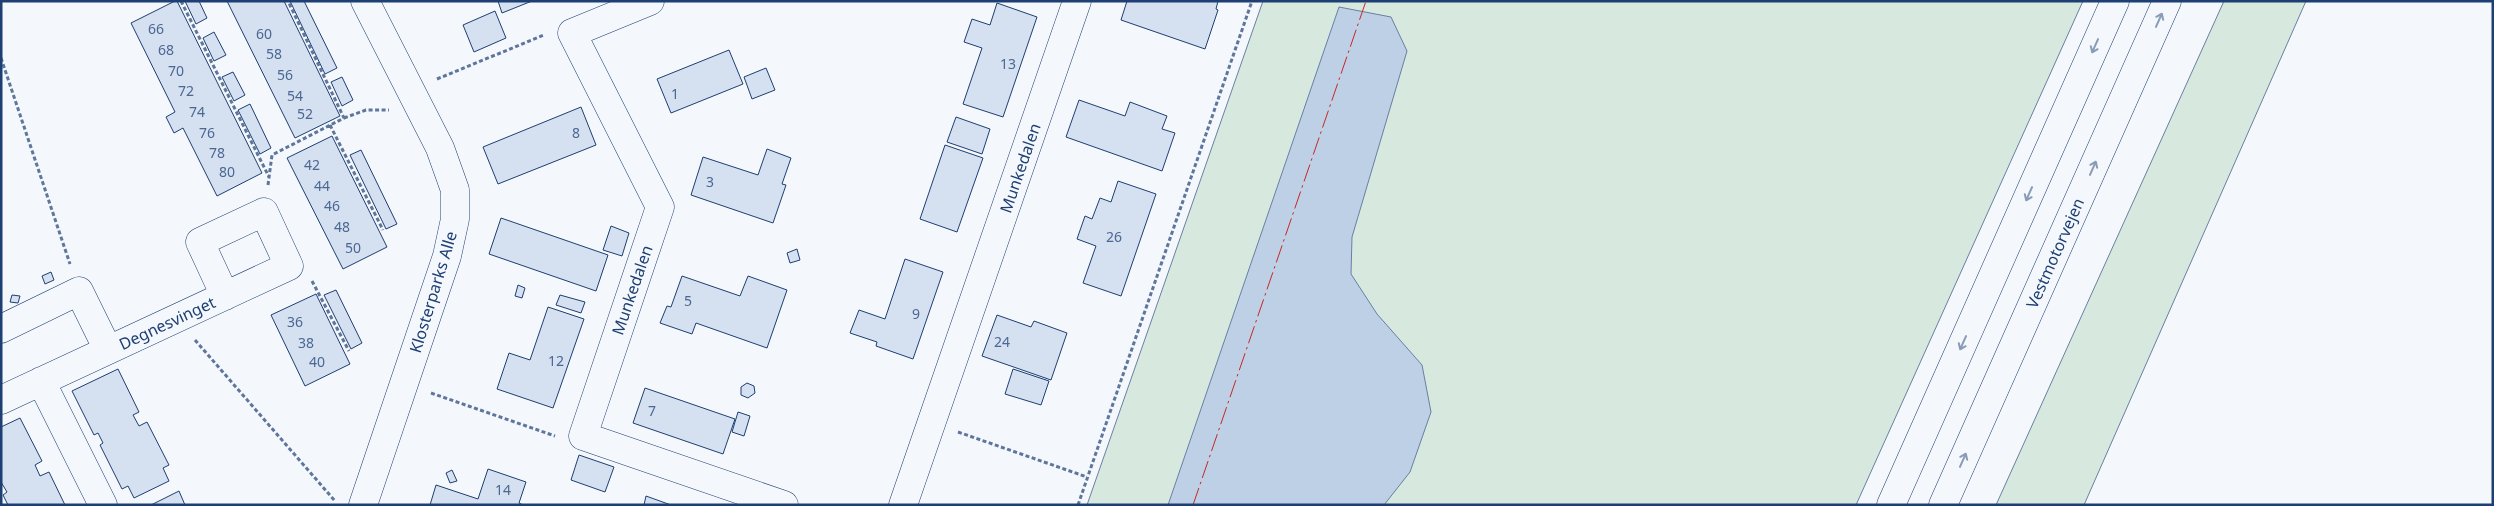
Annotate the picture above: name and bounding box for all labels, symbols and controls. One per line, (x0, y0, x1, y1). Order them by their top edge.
one-way arrow (2155, 13, 2165, 28)
house number: 66 (148, 19, 164, 38)
house number: 60 (256, 24, 272, 43)
one-way arrow (2089, 38, 2099, 53)
house number: 68 (158, 40, 174, 59)
house number: 58 (266, 44, 282, 63)
house number: 13 (1000, 54, 1016, 73)
house number: 70 (168, 61, 184, 80)
house number: 56 (277, 65, 293, 84)
house number: 72 (178, 81, 194, 100)
house number: 1 (671, 84, 679, 103)
house number: 54 (287, 86, 303, 105)
house number: 74 (189, 102, 205, 121)
house number: 52 (297, 104, 313, 123)
street label: Munkedalen (994, 120, 1046, 216)
house number: 76 (199, 123, 215, 142)
house number: 8 (572, 123, 580, 142)
house number: 78 (209, 143, 225, 162)
house number: 42 (304, 155, 320, 174)
one-way arrow (2089, 161, 2098, 176)
house number: 80 (219, 162, 235, 181)
house number: 3 (706, 172, 714, 191)
house number: 44 (314, 176, 330, 195)
one-way arrow (2024, 186, 2033, 201)
street label: Vestmotorvejen (2021, 194, 2089, 312)
house number: 46 (324, 196, 340, 215)
house number: 48 (334, 217, 350, 236)
house number: 26 (1106, 227, 1122, 246)
street label: Klosterparks Alle (404, 228, 462, 356)
house number: 50 (345, 238, 361, 257)
street label: Munkedalen (606, 242, 658, 338)
street label: Degnesvinget (115, 291, 219, 355)
house number: 5 (684, 291, 692, 310)
house number: 9 (912, 304, 920, 323)
house number: 36 (287, 312, 303, 331)
house number: 24 (994, 332, 1010, 351)
house number: 38 (298, 333, 314, 352)
one-way arrow (1958, 335, 1968, 350)
house number: 12 (548, 351, 564, 370)
house number: 40 (309, 352, 325, 371)
house number: 7 (648, 401, 656, 420)
one-way arrow (1958, 453, 1968, 468)
house number: 14 (495, 480, 511, 499)

